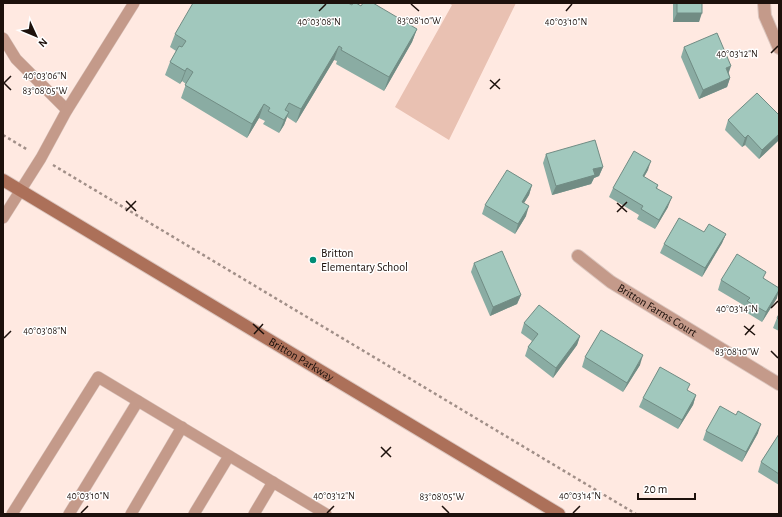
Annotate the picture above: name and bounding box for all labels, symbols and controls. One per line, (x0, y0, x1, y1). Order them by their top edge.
north arrow (16, 16, 56, 56)
text: 83°08'10"W (397, 16, 441, 26)
text: 40°03'08"N (297, 17, 341, 27)
text: 40°03'10"N (545, 17, 587, 27)
text: N (36, 36, 49, 49)
text: 40°03'12"N (716, 49, 758, 59)
text: 40°03'06"N (23, 71, 67, 81)
text: 83°08'05"W (23, 86, 67, 96)
place label: Britton Elementary School (321, 247, 408, 274)
marker: Britton Elementary School (308, 255, 318, 265)
street label: Britton Farms Court (615, 281, 699, 339)
text: 40°03'14"N (716, 304, 758, 314)
text: 40°03'08"N (23, 326, 67, 336)
street label: Britton Parkway (267, 335, 336, 384)
text: 83°08'10"W (715, 347, 759, 357)
scale bar (638, 475, 695, 501)
text: 20 m (644, 483, 667, 495)
text: 40°03'10"N (67, 491, 109, 501)
text: 40°03'12"N (313, 491, 355, 501)
text: 40°03'14"N (559, 491, 601, 501)
text: 83°08'05"W (420, 492, 464, 502)

